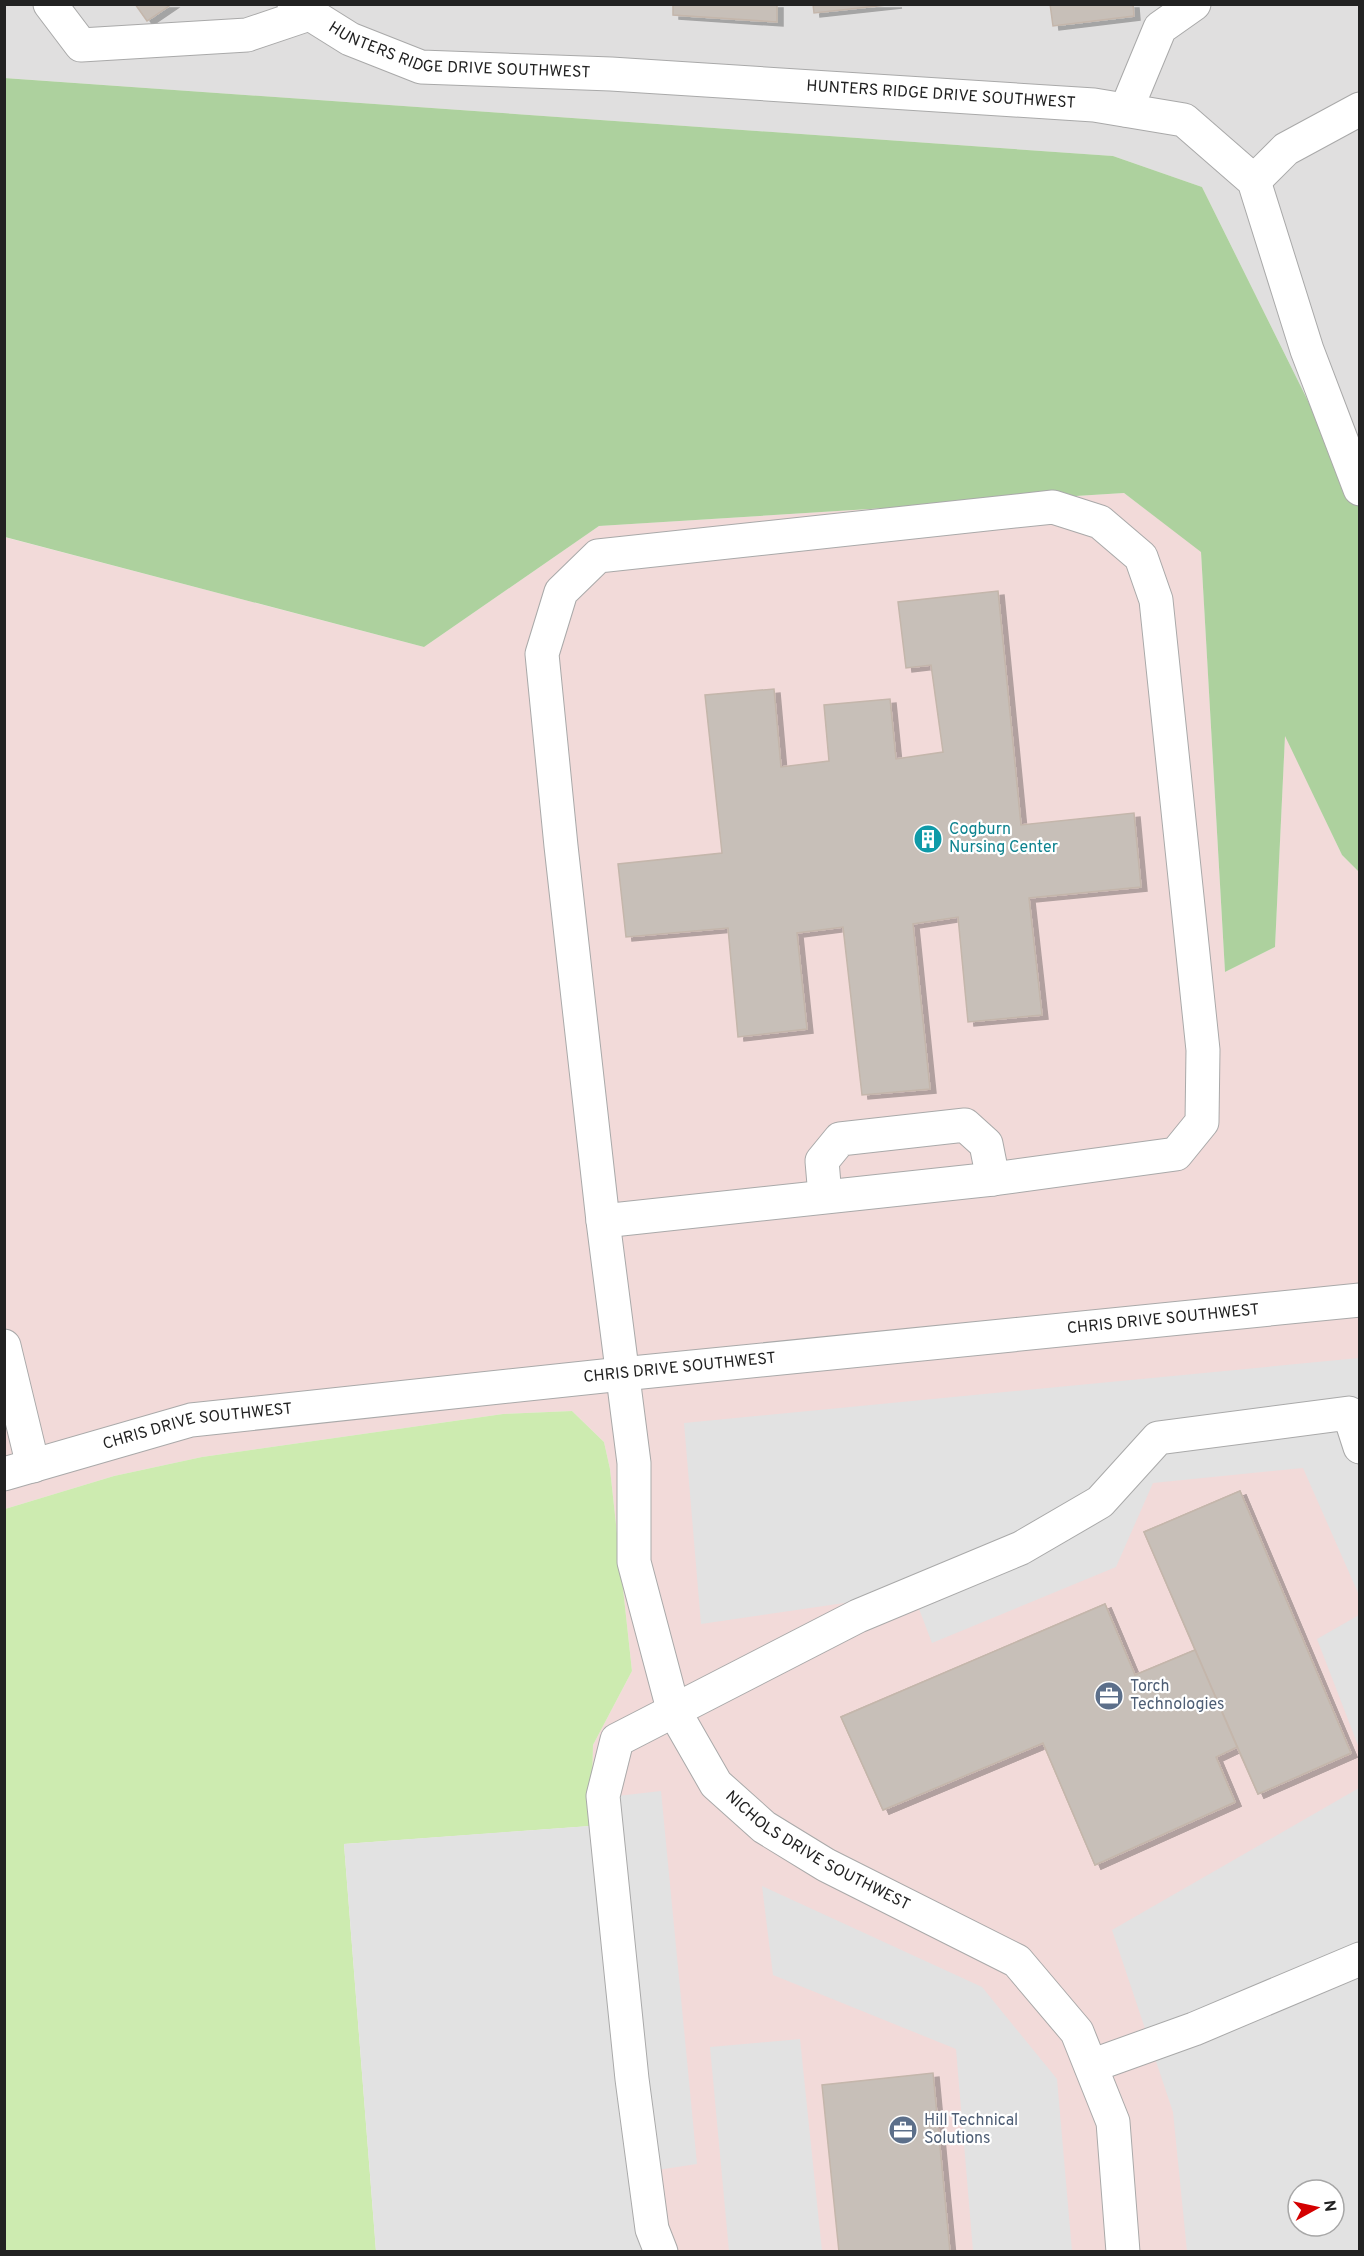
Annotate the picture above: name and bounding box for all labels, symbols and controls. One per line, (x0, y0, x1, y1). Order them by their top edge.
street label: HUNTERS RIDGE DRIVE SOUTHWEST (324, 18, 591, 83)
street label: HUNTERS RIDGE DRIVE SOUTHWEST (806, 77, 1076, 114)
place label: Cogburn Nursing Center (949, 820, 1058, 858)
building icon: Cogburn Nursing Center (912, 823, 944, 855)
street label: CHRIS DRIVE SOUTHWEST (1066, 1300, 1260, 1339)
street label: CHRIS DRIVE SOUTHWEST (582, 1349, 777, 1388)
street label: CHRIS DRIVE SOUTHWEST (101, 1399, 293, 1455)
place label: Torch Technologies (1130, 1677, 1225, 1715)
office icon: Torch Technologies (1093, 1680, 1125, 1712)
street label: NICHOLS DRIVE SOUTHWEST (721, 1787, 913, 1915)
place label: Hill Technical Solutions (924, 2111, 1018, 2149)
office icon: Hill Technical Solutions (887, 2114, 919, 2146)
north arrow (1286, 2178, 1346, 2238)
text: N (1318, 2199, 1340, 2213)

